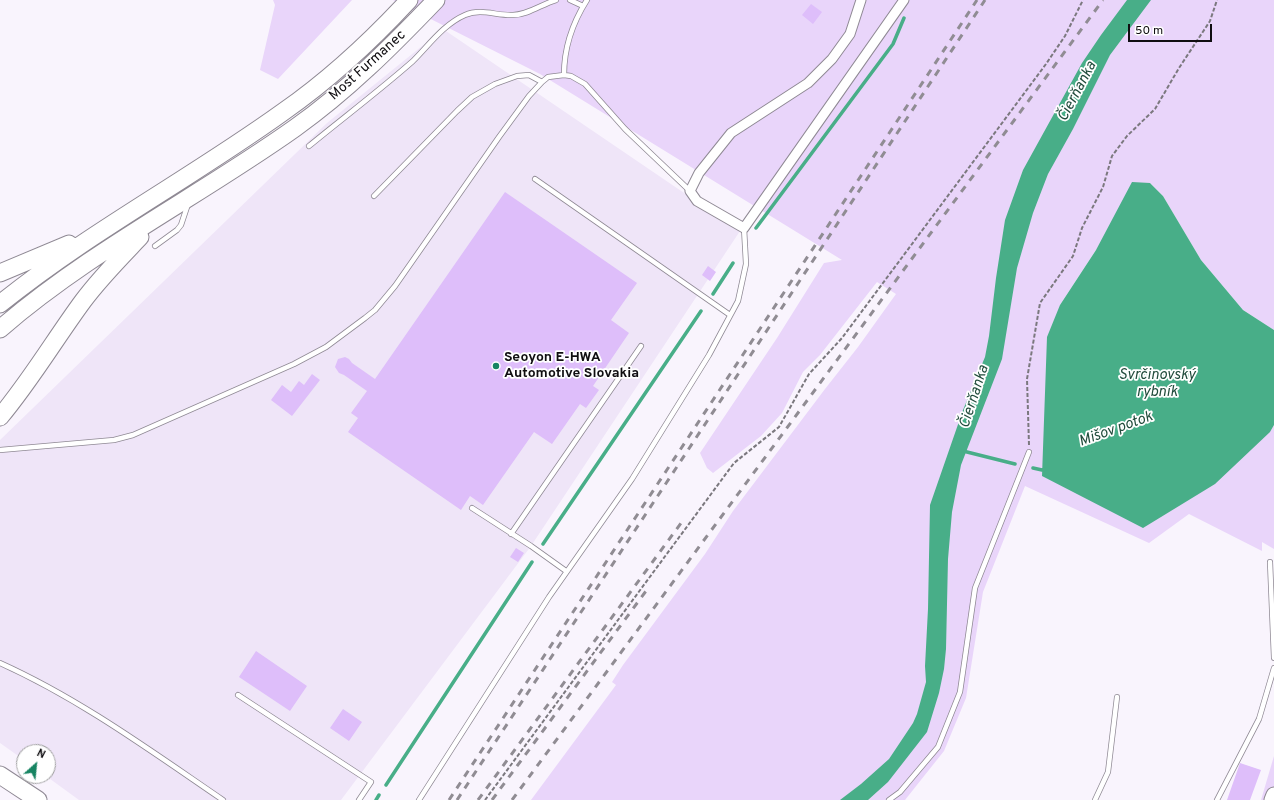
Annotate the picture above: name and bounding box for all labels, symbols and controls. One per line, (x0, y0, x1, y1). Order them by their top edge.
scale bar (1130, 16, 1214, 42)
text: 50 m (1135, 23, 1163, 39)
street label: Most Furmanec (326, 27, 410, 105)
water label: Čierňanka (1055, 59, 1101, 125)
place label: Seoyon E-HWA Automotive Slovakia (504, 350, 639, 382)
marker: Seoyon E-HWA Automotive Slovakia (491, 361, 501, 371)
water label: Čierňanka (956, 363, 994, 431)
water label: Svrčinovský rybník (1118, 367, 1196, 402)
water label: Mišov potok (1077, 408, 1155, 452)
north arrow (16, 744, 56, 784)
text: N (34, 746, 48, 762)

